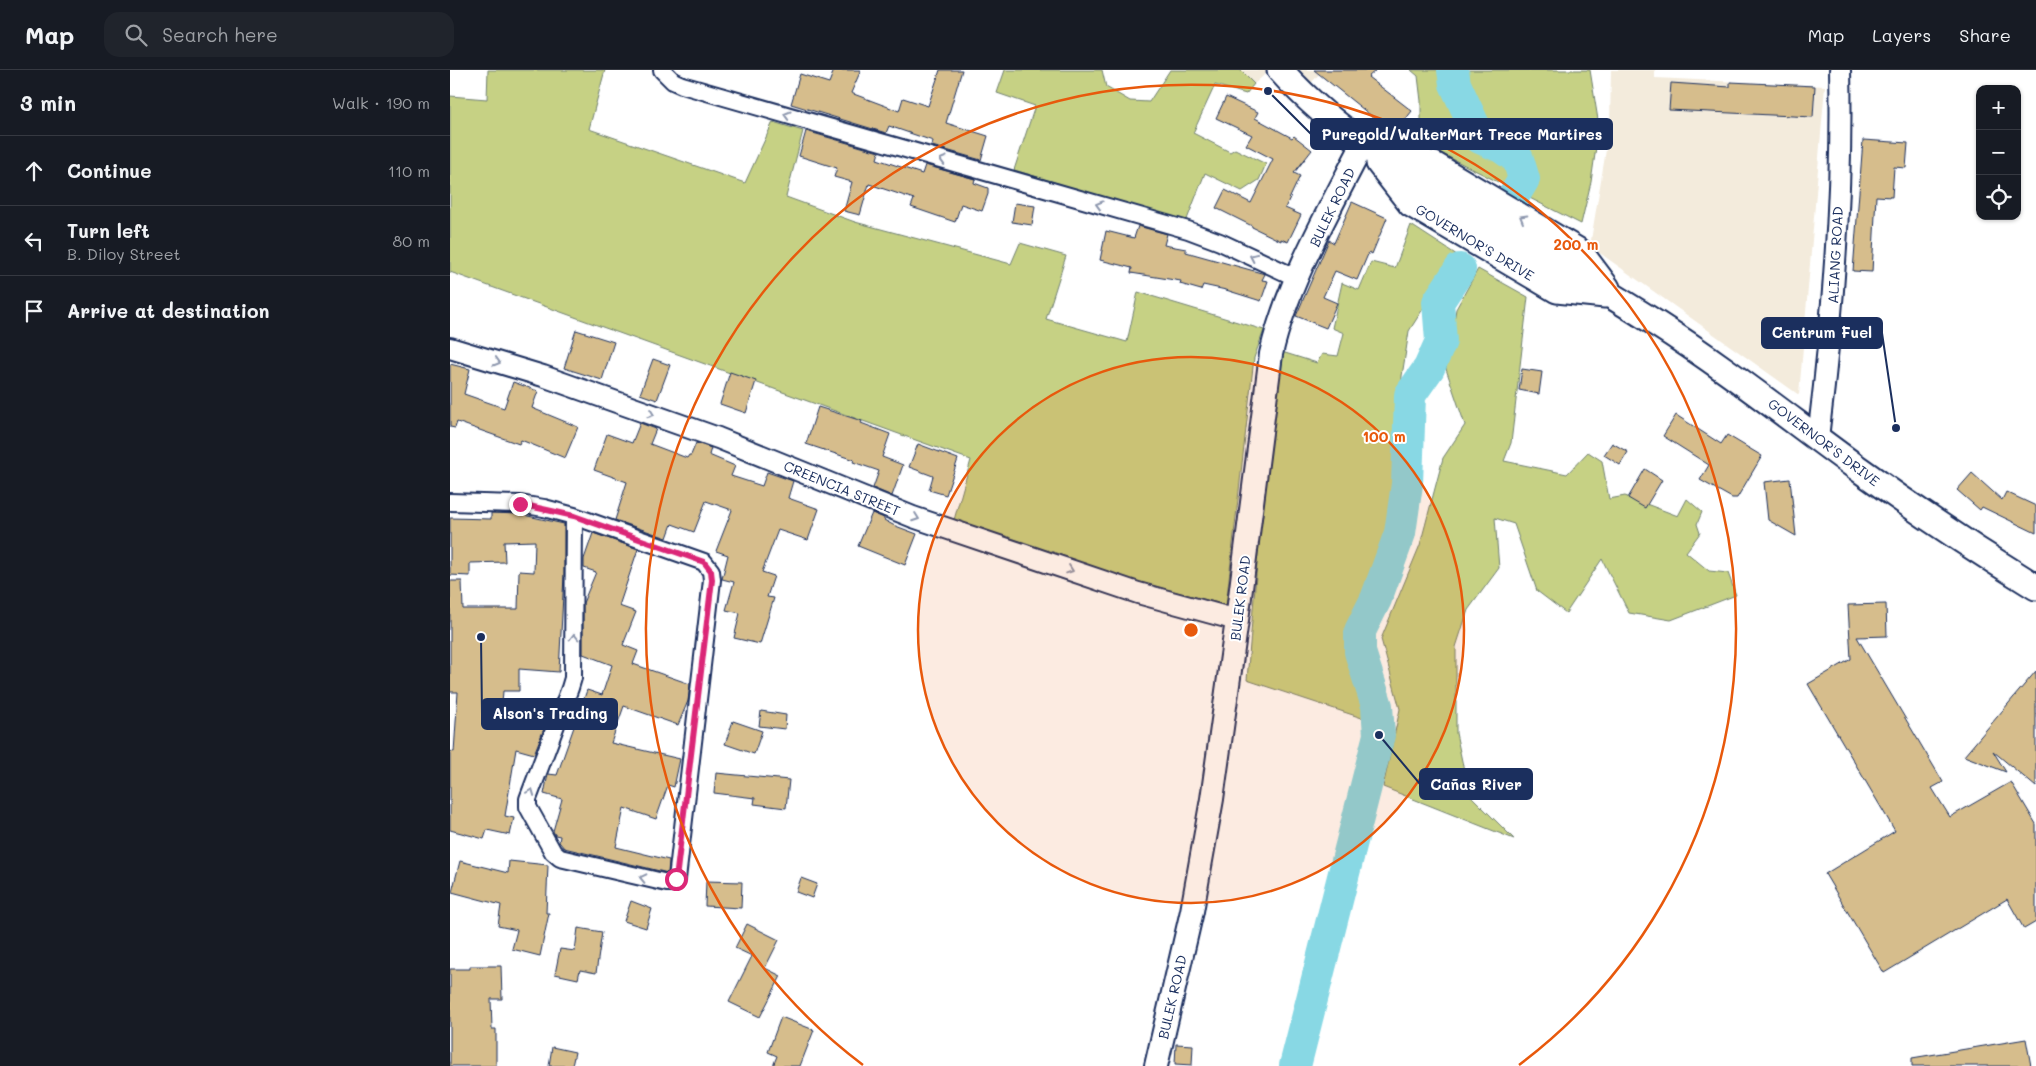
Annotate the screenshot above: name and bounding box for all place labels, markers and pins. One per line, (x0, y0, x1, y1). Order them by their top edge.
callout: Puregold/WalterMart Trece Martires (1311, 119, 1612, 149)
callout: Centrum Fuel (1762, 318, 1882, 348)
centre of rings (1182, 621, 1200, 639)
callout: Alson's Trading (482, 699, 617, 729)
callout: Cañas River (1420, 769, 1532, 799)

